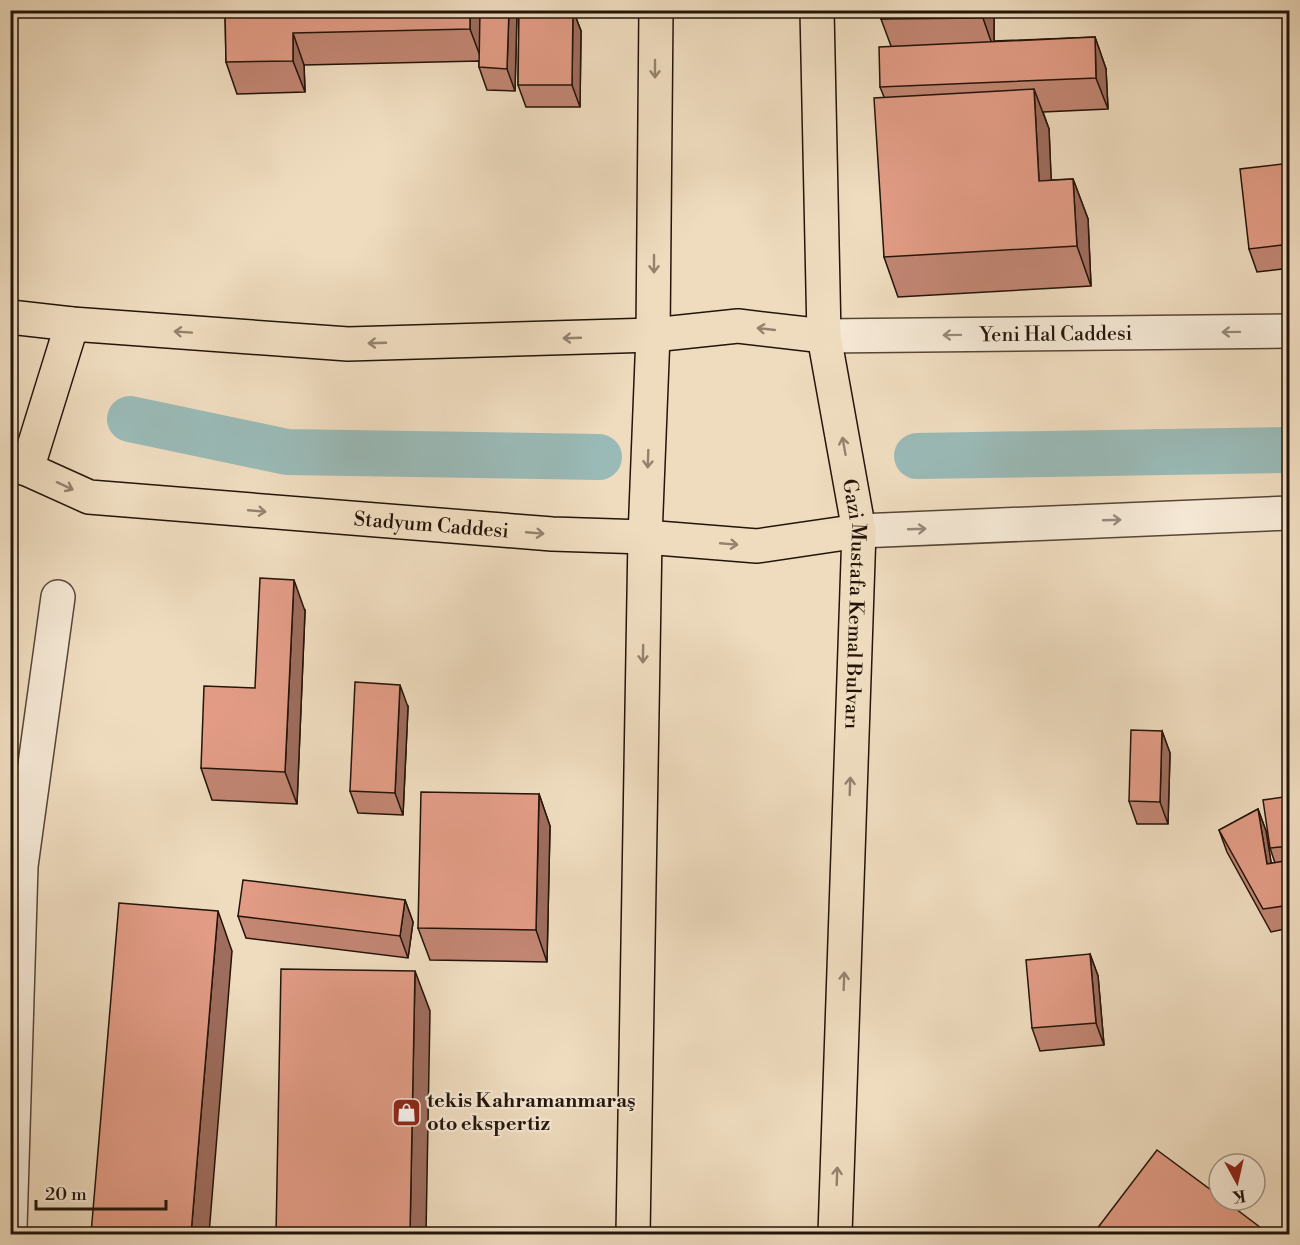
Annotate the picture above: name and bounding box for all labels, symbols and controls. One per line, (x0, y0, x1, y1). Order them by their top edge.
one-way arrow (649, 58, 661, 78)
one-way arrow (648, 253, 660, 273)
street label: Yeni Hal Caddesi (978, 322, 1133, 348)
one-way arrow (757, 324, 777, 335)
one-way arrow (173, 326, 193, 337)
one-way arrow (1222, 326, 1242, 338)
one-way arrow (943, 329, 963, 341)
one-way arrow (563, 332, 583, 343)
one-way arrow (368, 338, 388, 349)
one-way arrow (838, 436, 849, 456)
one-way arrow (643, 448, 654, 468)
street label: Gazi Mustafa Kemal Bulvarı (836, 477, 870, 730)
one-way arrow (55, 481, 73, 493)
one-way arrow (246, 506, 266, 517)
street label: Stadyum Caddesi (353, 507, 510, 545)
one-way arrow (1102, 515, 1122, 526)
one-way arrow (907, 523, 927, 534)
one-way arrow (524, 528, 544, 539)
one-way arrow (719, 538, 739, 549)
one-way arrow (637, 643, 649, 663)
one-way arrow (845, 777, 856, 797)
one-way arrow (838, 972, 849, 992)
place label: tekis Kahramanmaraş oto ekspertiz (427, 1089, 636, 1137)
shop icon: tekis Kahramanmaraş oto ekspertiz (390, 1096, 422, 1128)
north arrow (1207, 1152, 1267, 1212)
one-way arrow (831, 1167, 843, 1187)
scale bar (36, 1173, 166, 1211)
text: 20 m (45, 1183, 87, 1206)
text: K (1230, 1185, 1247, 1207)

